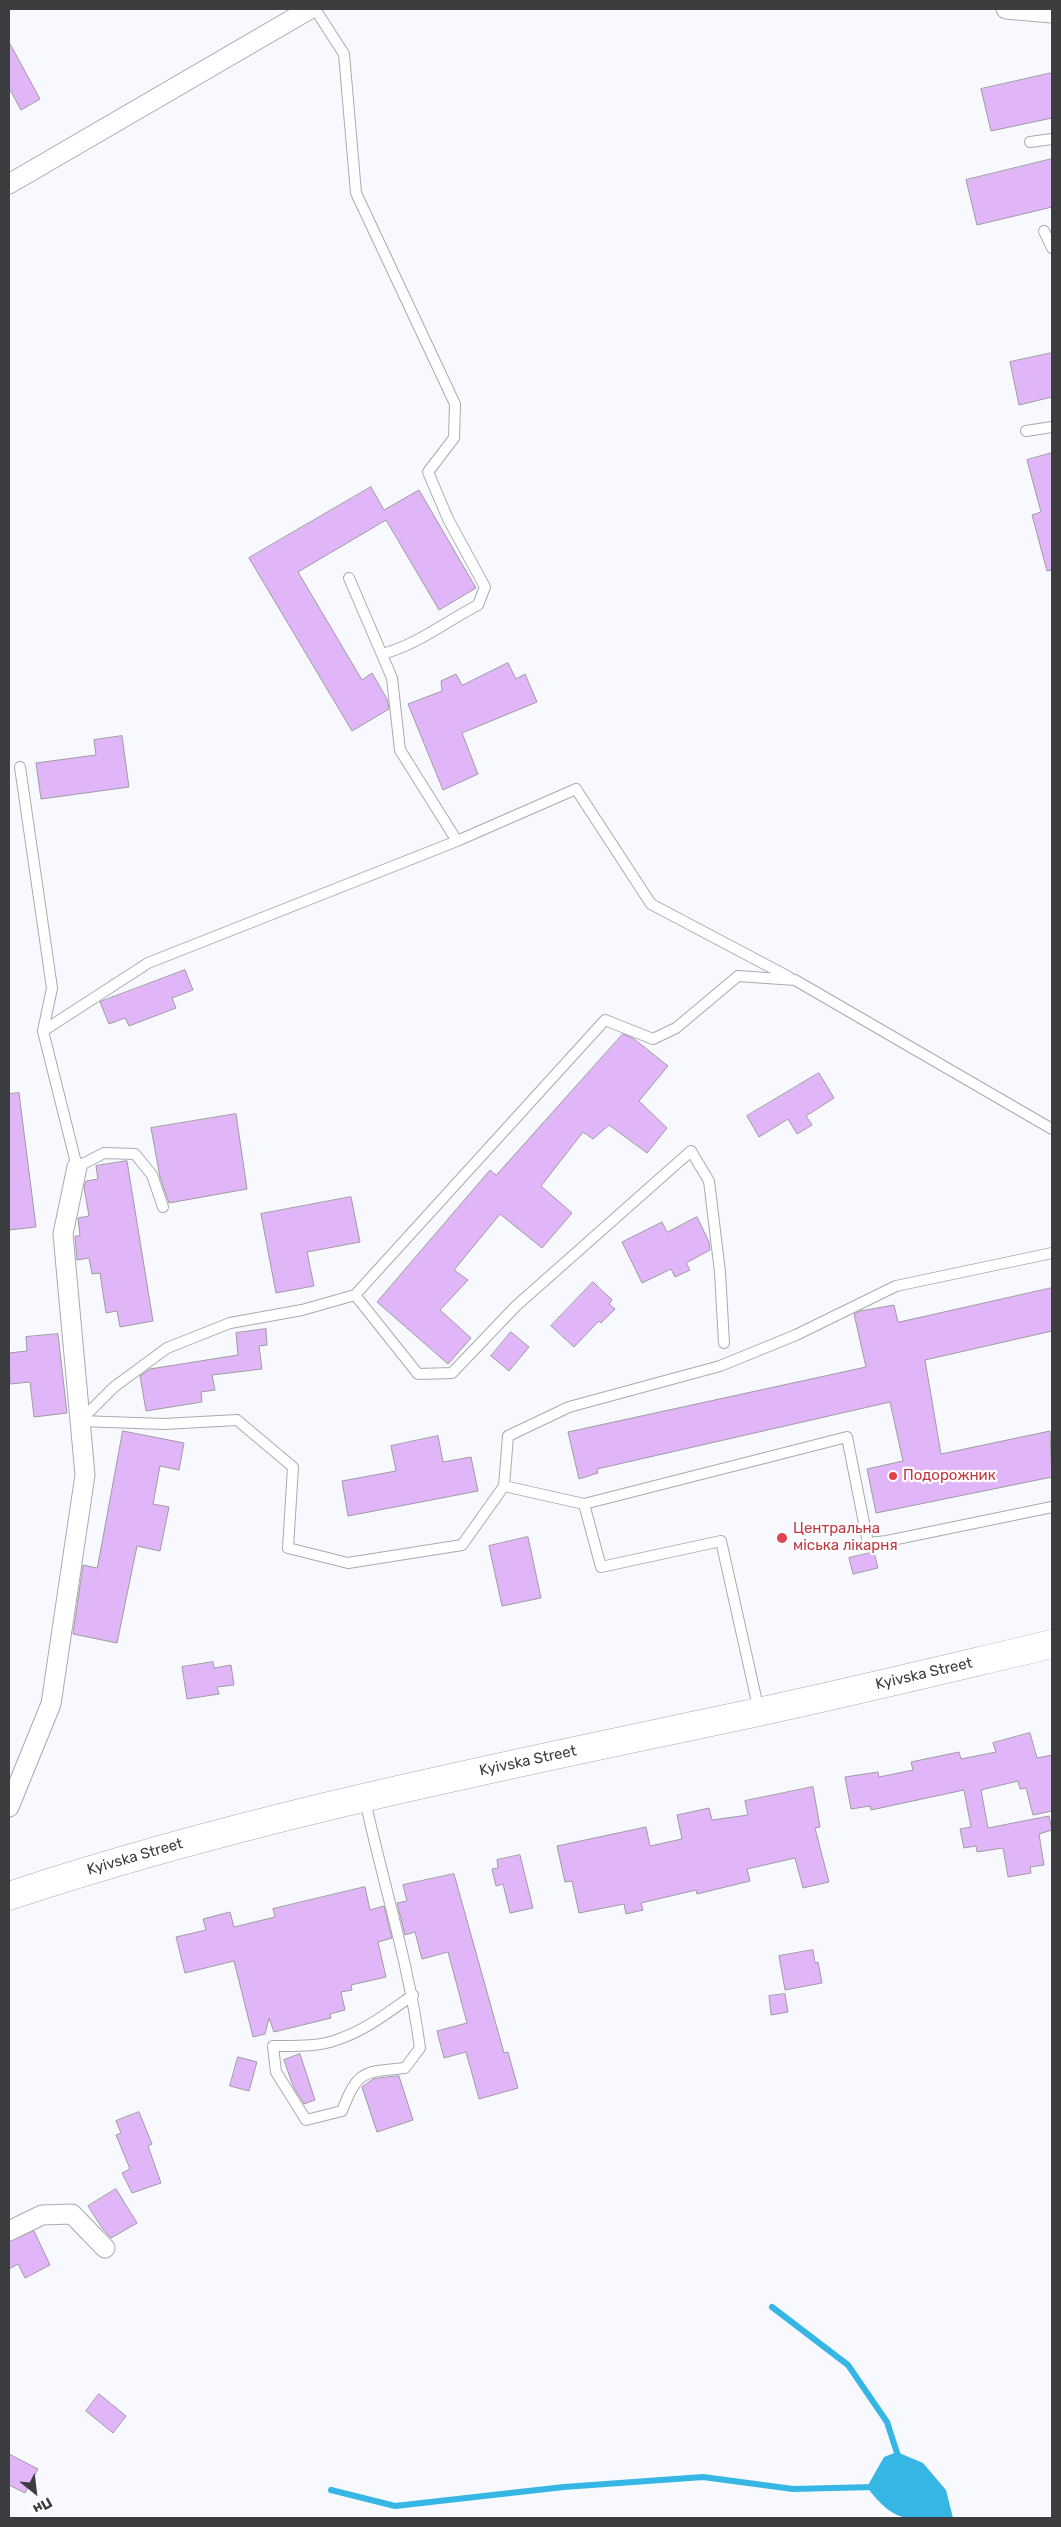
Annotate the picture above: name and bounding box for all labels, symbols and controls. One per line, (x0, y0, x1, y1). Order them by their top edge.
place label: Подорожник (903, 1467, 996, 1485)
marker: Подорожник (887, 1470, 899, 1482)
place label: Центральна міська лікарня (793, 1520, 898, 1555)
marker: Центральна міська лікарня (775, 1531, 789, 1545)
street label: Kyivska Street (874, 1654, 974, 1694)
street label: Kyivska Street (478, 1742, 578, 1780)
street label: Kyivska Street (85, 1835, 185, 1879)
north arrow (10, 2467, 60, 2517)
text: Пн (30, 2493, 55, 2518)

